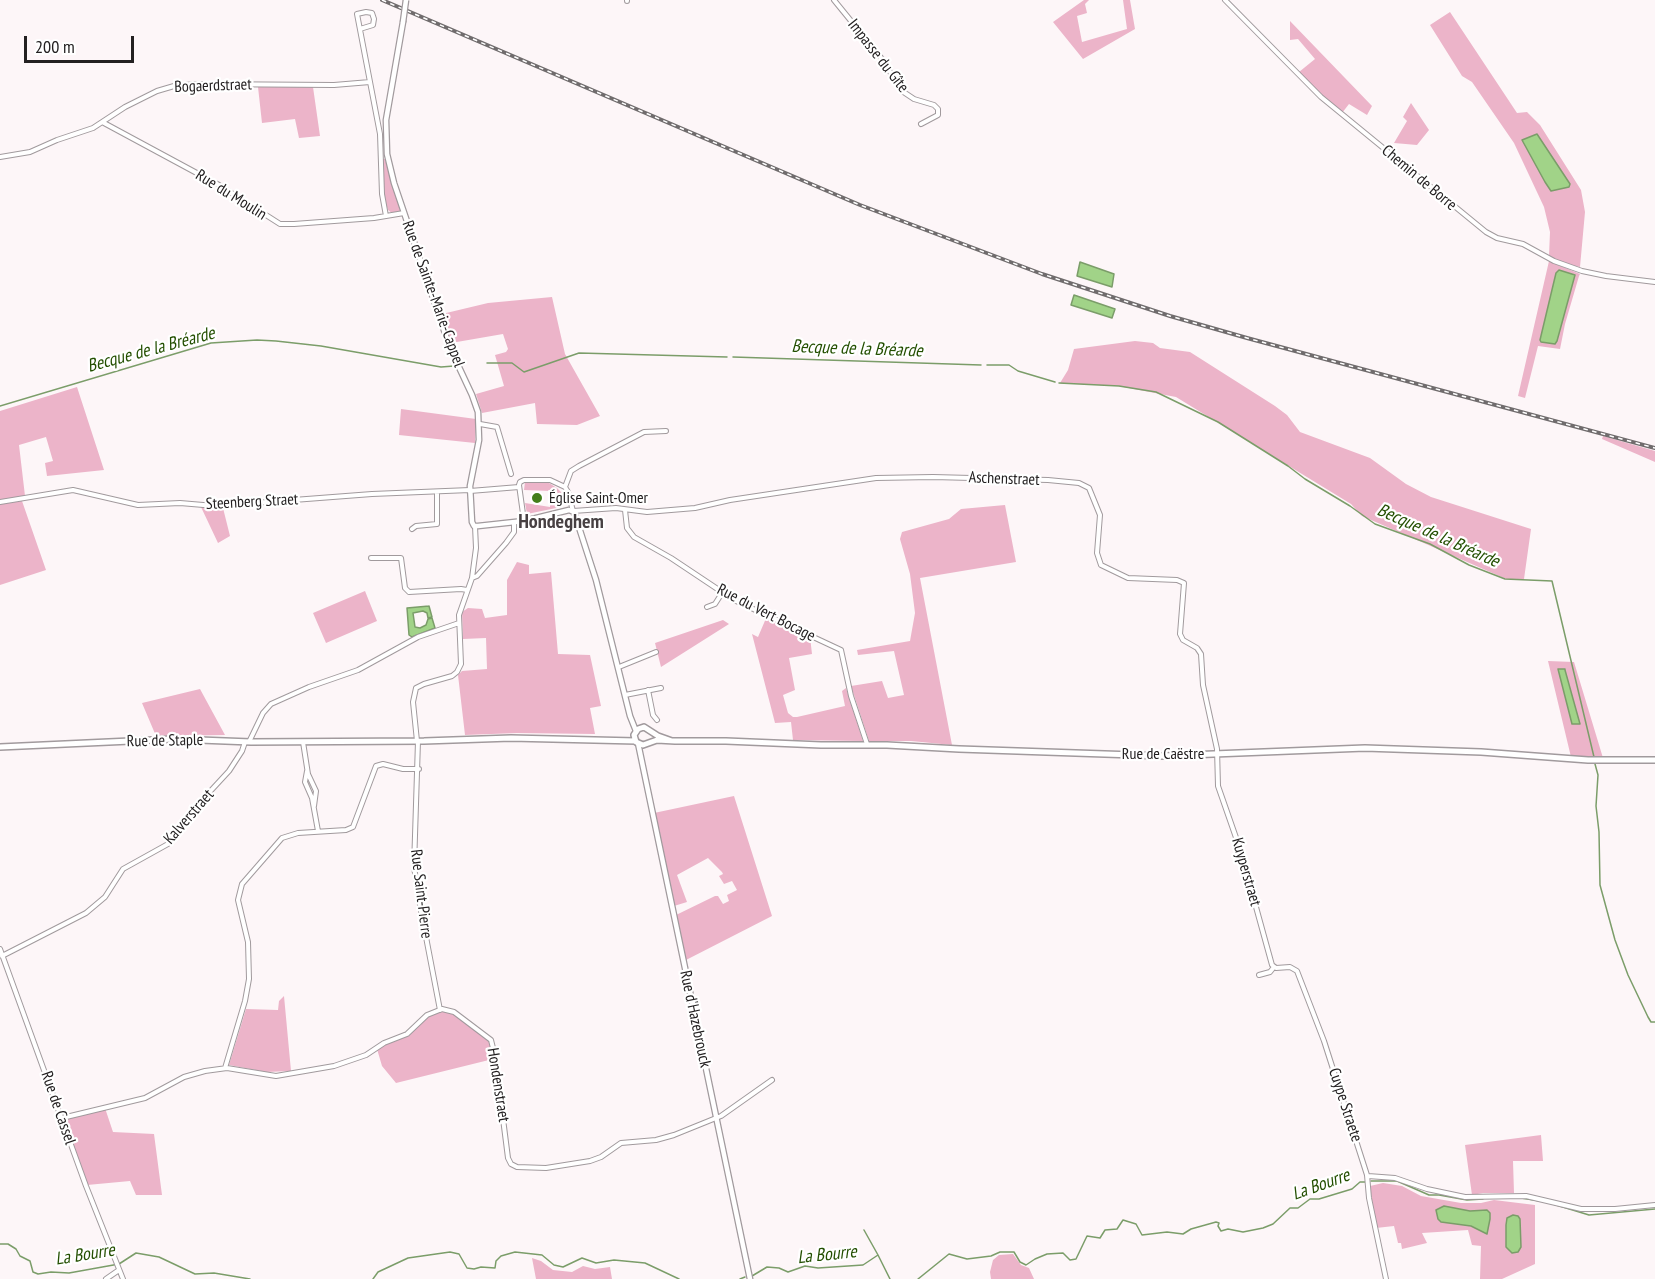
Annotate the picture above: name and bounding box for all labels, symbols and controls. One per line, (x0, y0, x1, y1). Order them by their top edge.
street label: Impasse du Gîte (843, 15, 913, 97)
scale bar (27, 24, 136, 62)
text: 200 m (35, 35, 75, 58)
street label: Bogaerdstraet (174, 75, 252, 97)
street label: Chemin de Borre (1378, 141, 1460, 215)
street label: Rue du Moulin (192, 166, 270, 224)
street label: Rue de Sainte-Marie-Cappel (398, 218, 468, 370)
water label: Becque de la Bréarde (85, 323, 217, 377)
water label: Becque de la Bréarde (791, 336, 923, 362)
street label: Aschenstraet (968, 468, 1040, 490)
place label: Église Saint-Omer (549, 488, 648, 508)
street label: Steenberg Straet (205, 490, 299, 514)
marker: Église Saint-Omer (530, 491, 544, 505)
water label: Becque de la Bréarde (1374, 499, 1502, 573)
district label: Hondeghem (518, 510, 604, 534)
street label: Rue du Vert Bocage (714, 580, 818, 646)
street label: Rue de Staple (127, 731, 203, 751)
street label: Rue de Caëstre (1122, 744, 1204, 764)
street label: Kalverstraet (160, 786, 218, 848)
street label: Kuyperstraet (1227, 836, 1265, 908)
street label: Rue Saint-Pierre (406, 848, 436, 940)
street label: Rue d'Hazebrouck (675, 969, 715, 1069)
street label: Hondenstraet (483, 1047, 513, 1123)
street label: Cuype Straete (1324, 1066, 1366, 1144)
street label: Rue de Cassel (37, 1069, 79, 1147)
water label: La Bourre (1289, 1165, 1353, 1205)
water label: La Bourre (54, 1240, 116, 1270)
water label: La Bourre (796, 1241, 858, 1269)

